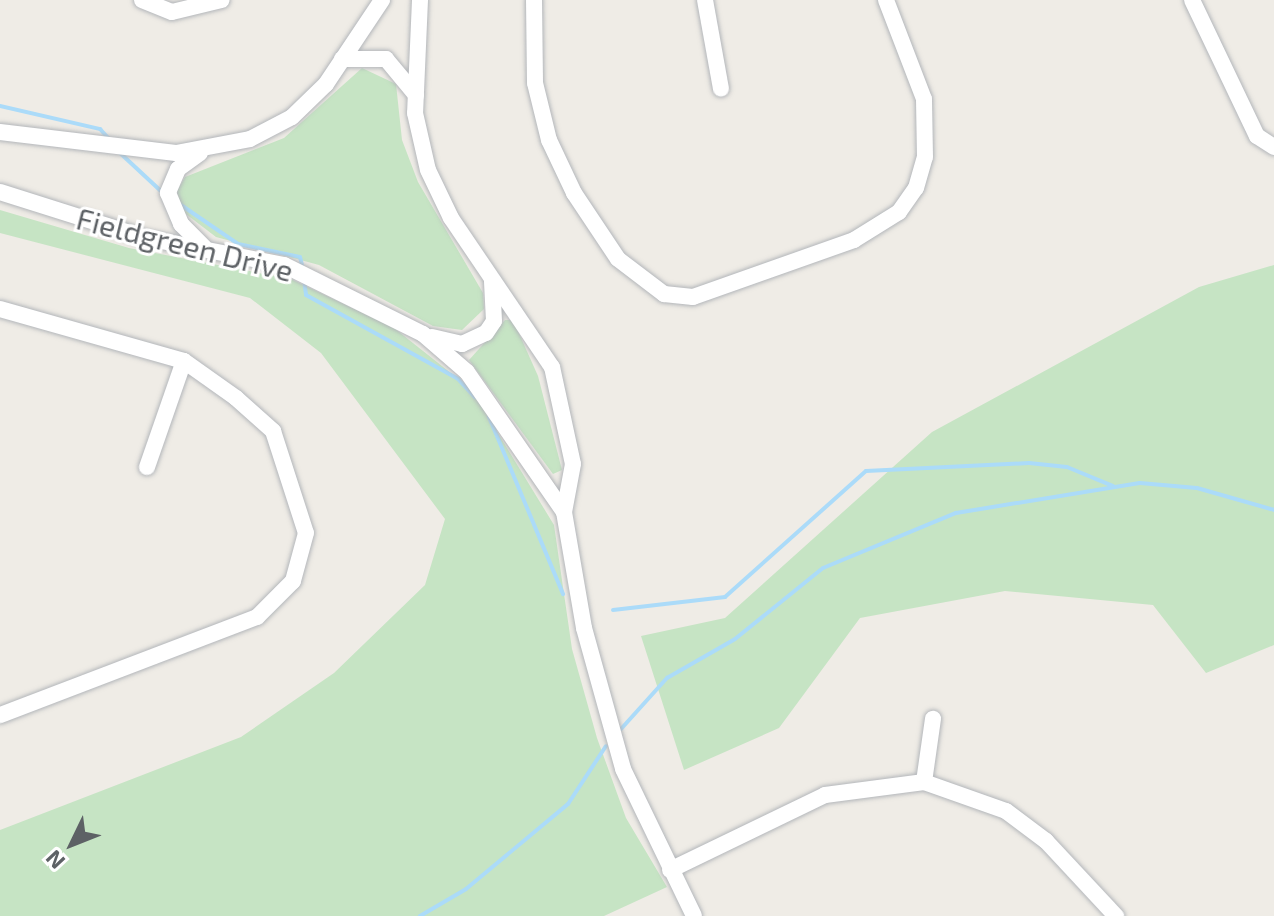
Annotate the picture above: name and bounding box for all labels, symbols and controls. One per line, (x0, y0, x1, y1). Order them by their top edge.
street label: Fieldgreen Drive (73, 200, 297, 288)
north arrow (32, 804, 112, 884)
text: N (40, 846, 69, 875)

